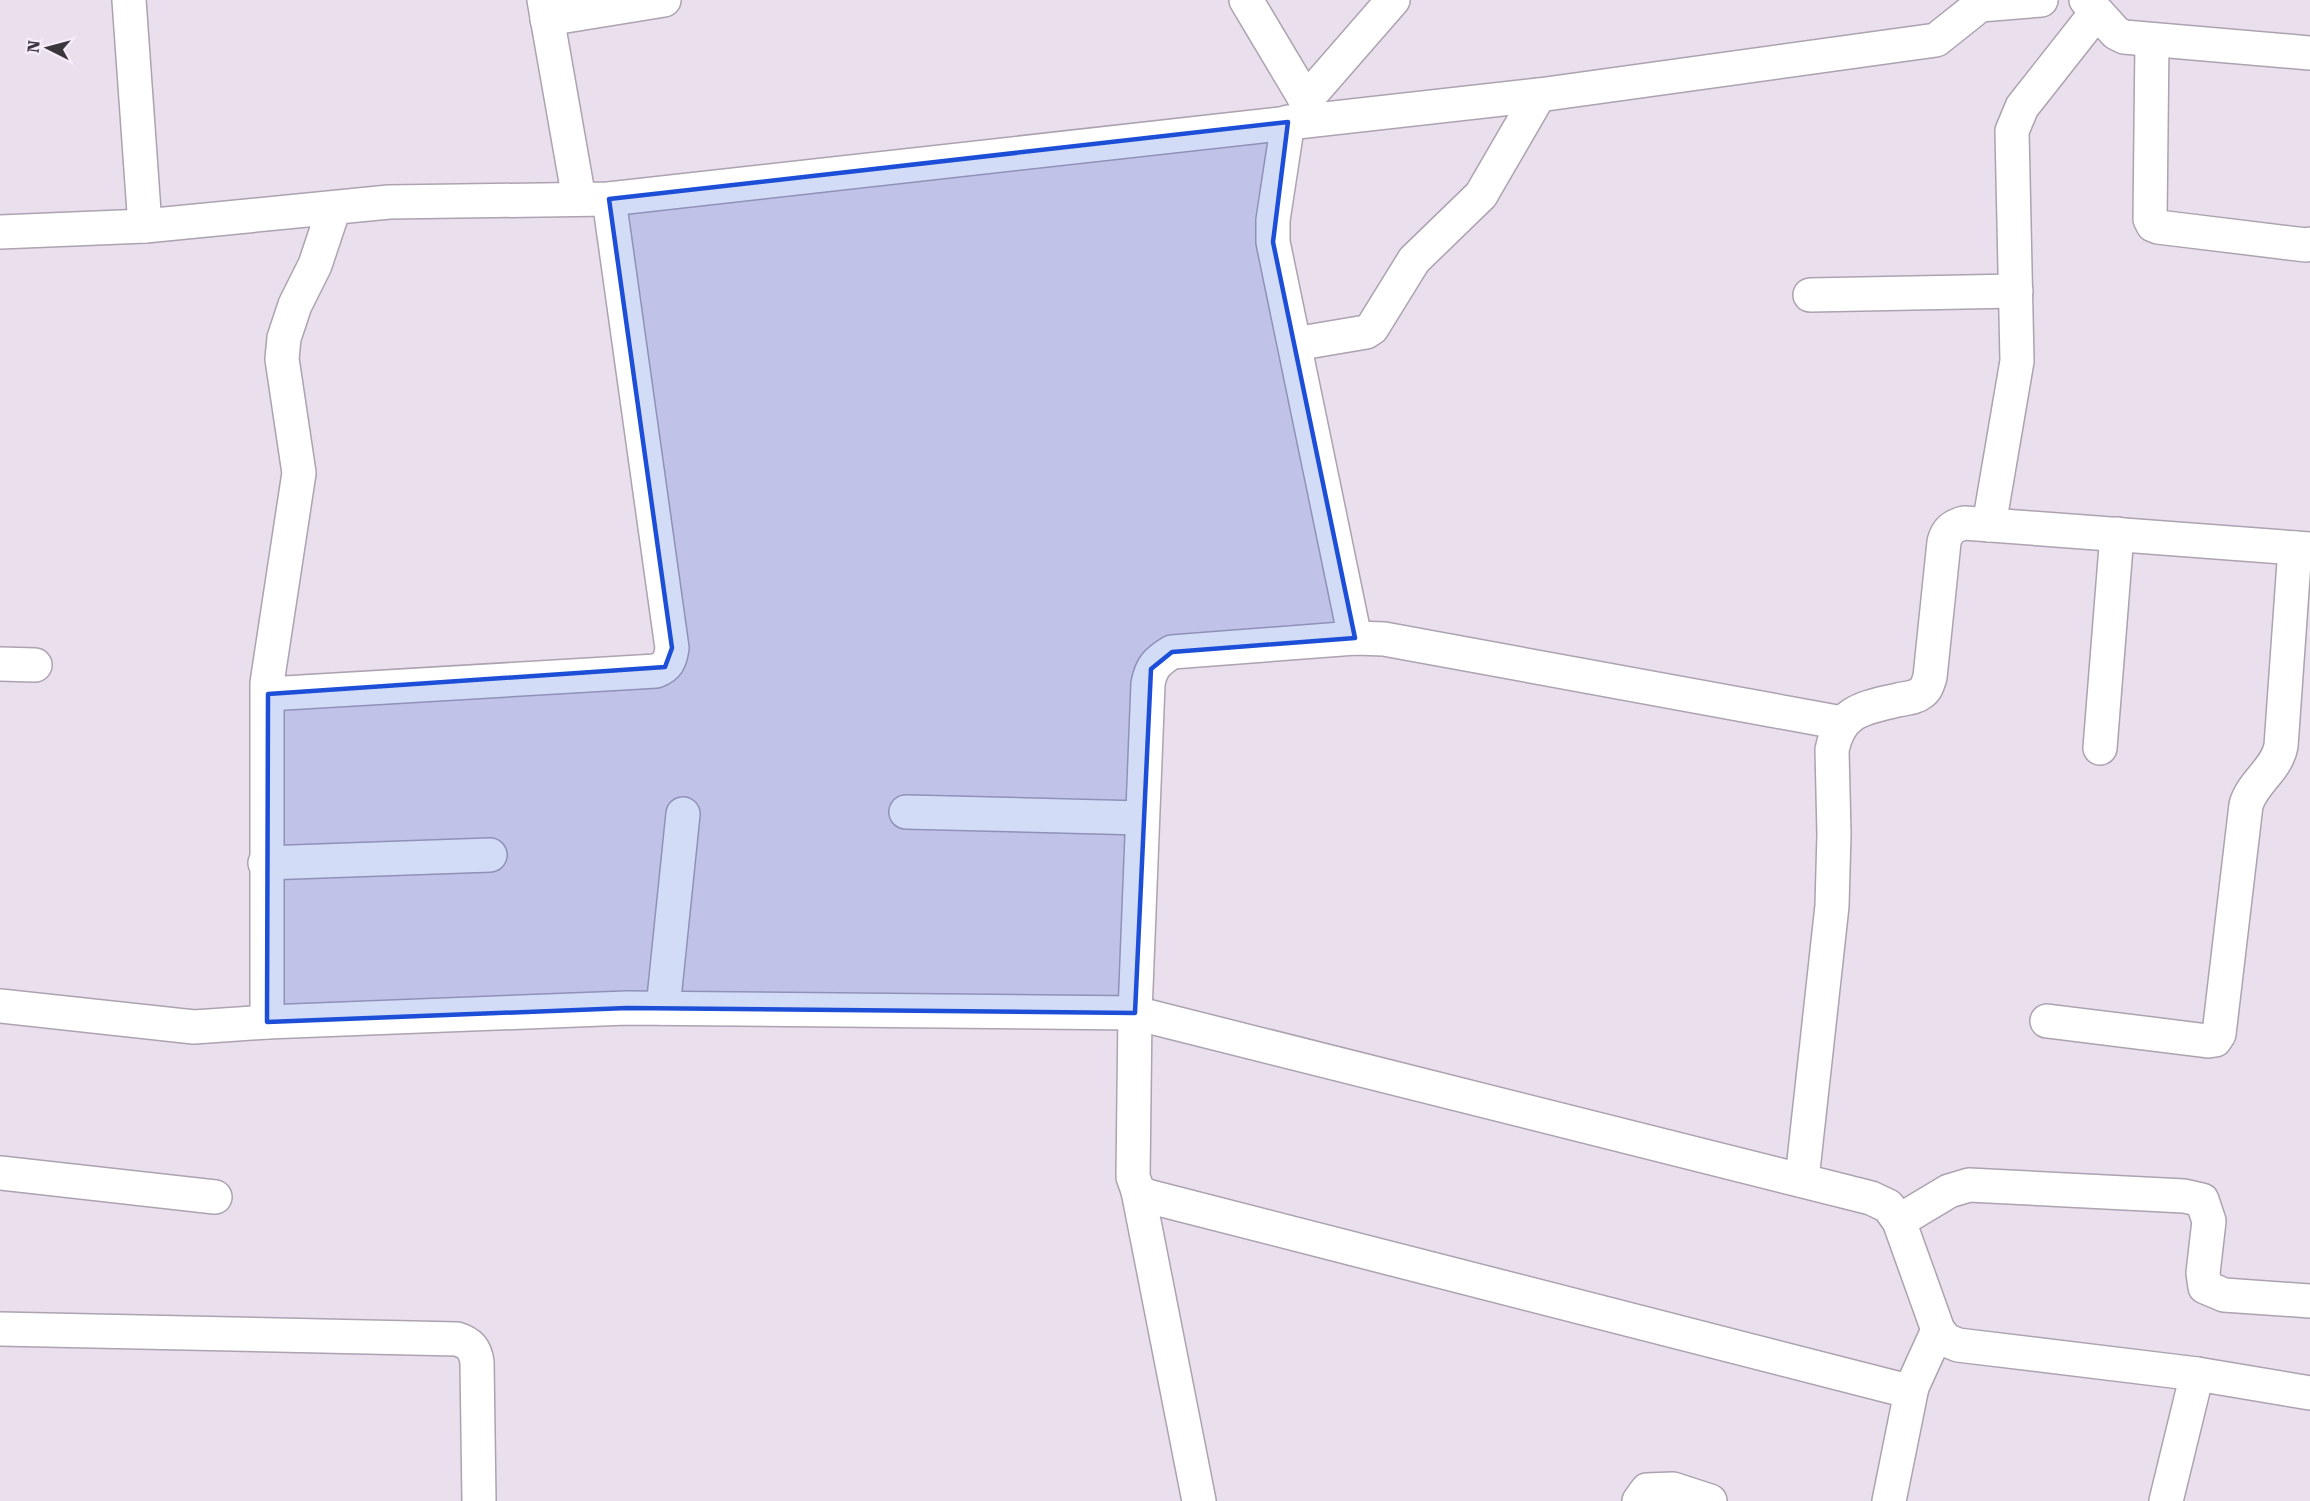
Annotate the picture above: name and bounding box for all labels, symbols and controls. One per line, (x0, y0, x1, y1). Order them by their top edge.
north arrow (18, 18, 78, 78)
text: N (23, 39, 44, 54)

